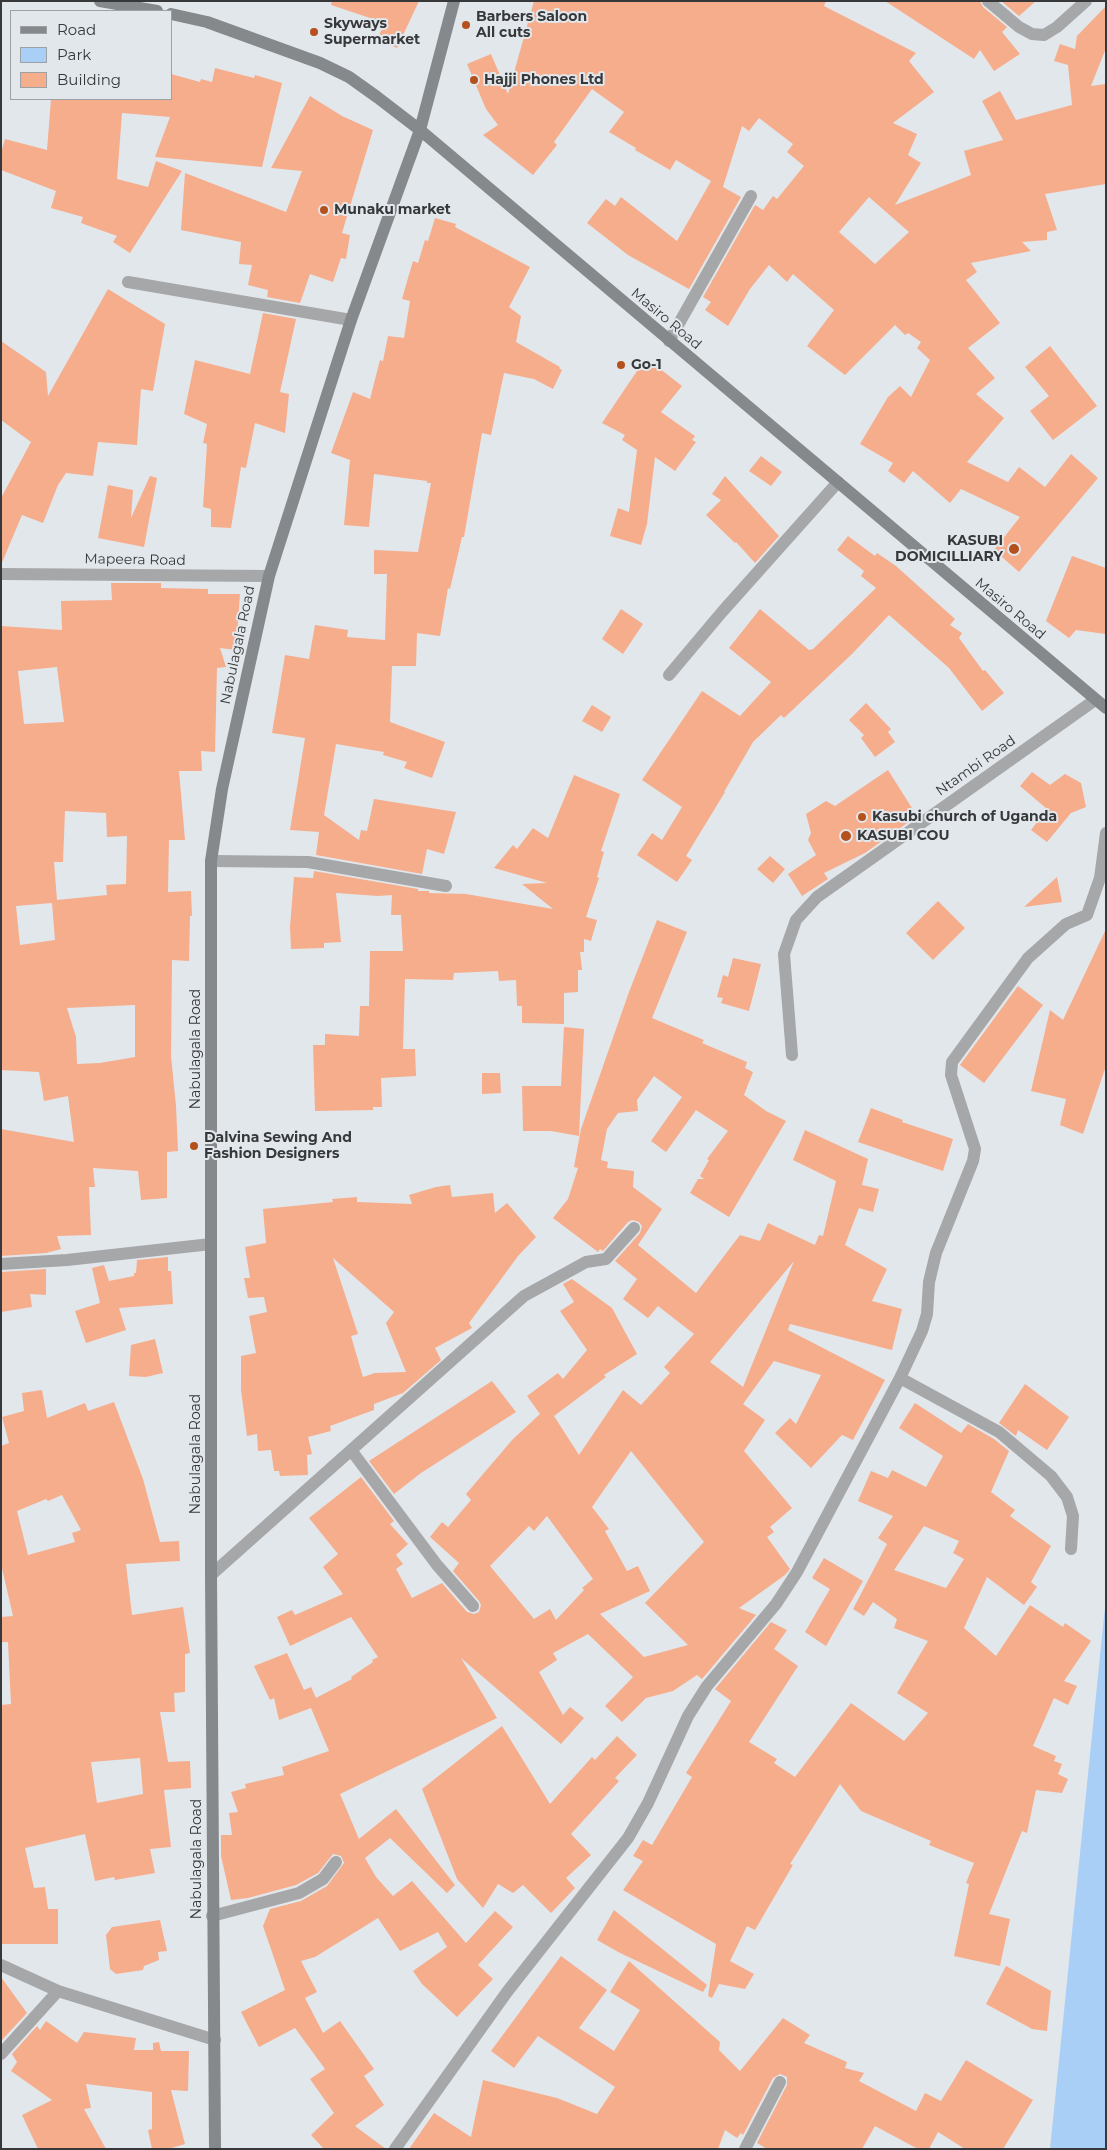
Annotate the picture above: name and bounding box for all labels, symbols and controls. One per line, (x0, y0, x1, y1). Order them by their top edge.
place label: Barbers Saloon All cuts (476, 9, 587, 41)
legend (10, 10, 172, 100)
place label: Skyways Supermarket (324, 16, 420, 48)
marker: Barbers Saloon All cuts (460, 19, 472, 31)
text: Road (57, 20, 96, 39)
marker: Skyways Supermarket (308, 26, 320, 38)
text: Park (57, 45, 91, 64)
text: Building (57, 70, 121, 89)
place label: Hajji Phones Ltd (484, 72, 604, 88)
marker: Hajji Phones Ltd (468, 74, 480, 86)
place label: Munaku market (334, 202, 451, 218)
marker: Munaku market (318, 204, 330, 216)
street label: Masiro Road (627, 285, 705, 353)
place label: Go-1 (631, 357, 662, 373)
marker: Go-1 (615, 359, 627, 371)
place label: KASUBI DOMICILLIARY (895, 533, 1003, 566)
marker: KASUBI DOMICILLIARY (1007, 542, 1021, 556)
street label: Mapeera Road (84, 551, 186, 569)
street label: Masiro Road (971, 575, 1049, 643)
street label: Nabulagala Road (217, 584, 259, 706)
street label: Ntambi Road (933, 732, 1019, 800)
place label: Kasubi church of Uganda (872, 809, 1057, 825)
marker: Kasubi church of Uganda (856, 811, 868, 823)
place label: KASUBI COU (857, 828, 949, 844)
marker: KASUBI COU (839, 829, 853, 843)
street label: Nabulagala Road (188, 989, 204, 1109)
place label: Dalvina Sewing And Fashion Designers (204, 1130, 352, 1162)
marker: Dalvina Sewing And Fashion Designers (188, 1140, 200, 1152)
street label: Nabulagala Road (188, 1394, 204, 1514)
street label: Nabulagala Road (189, 1799, 205, 1919)

